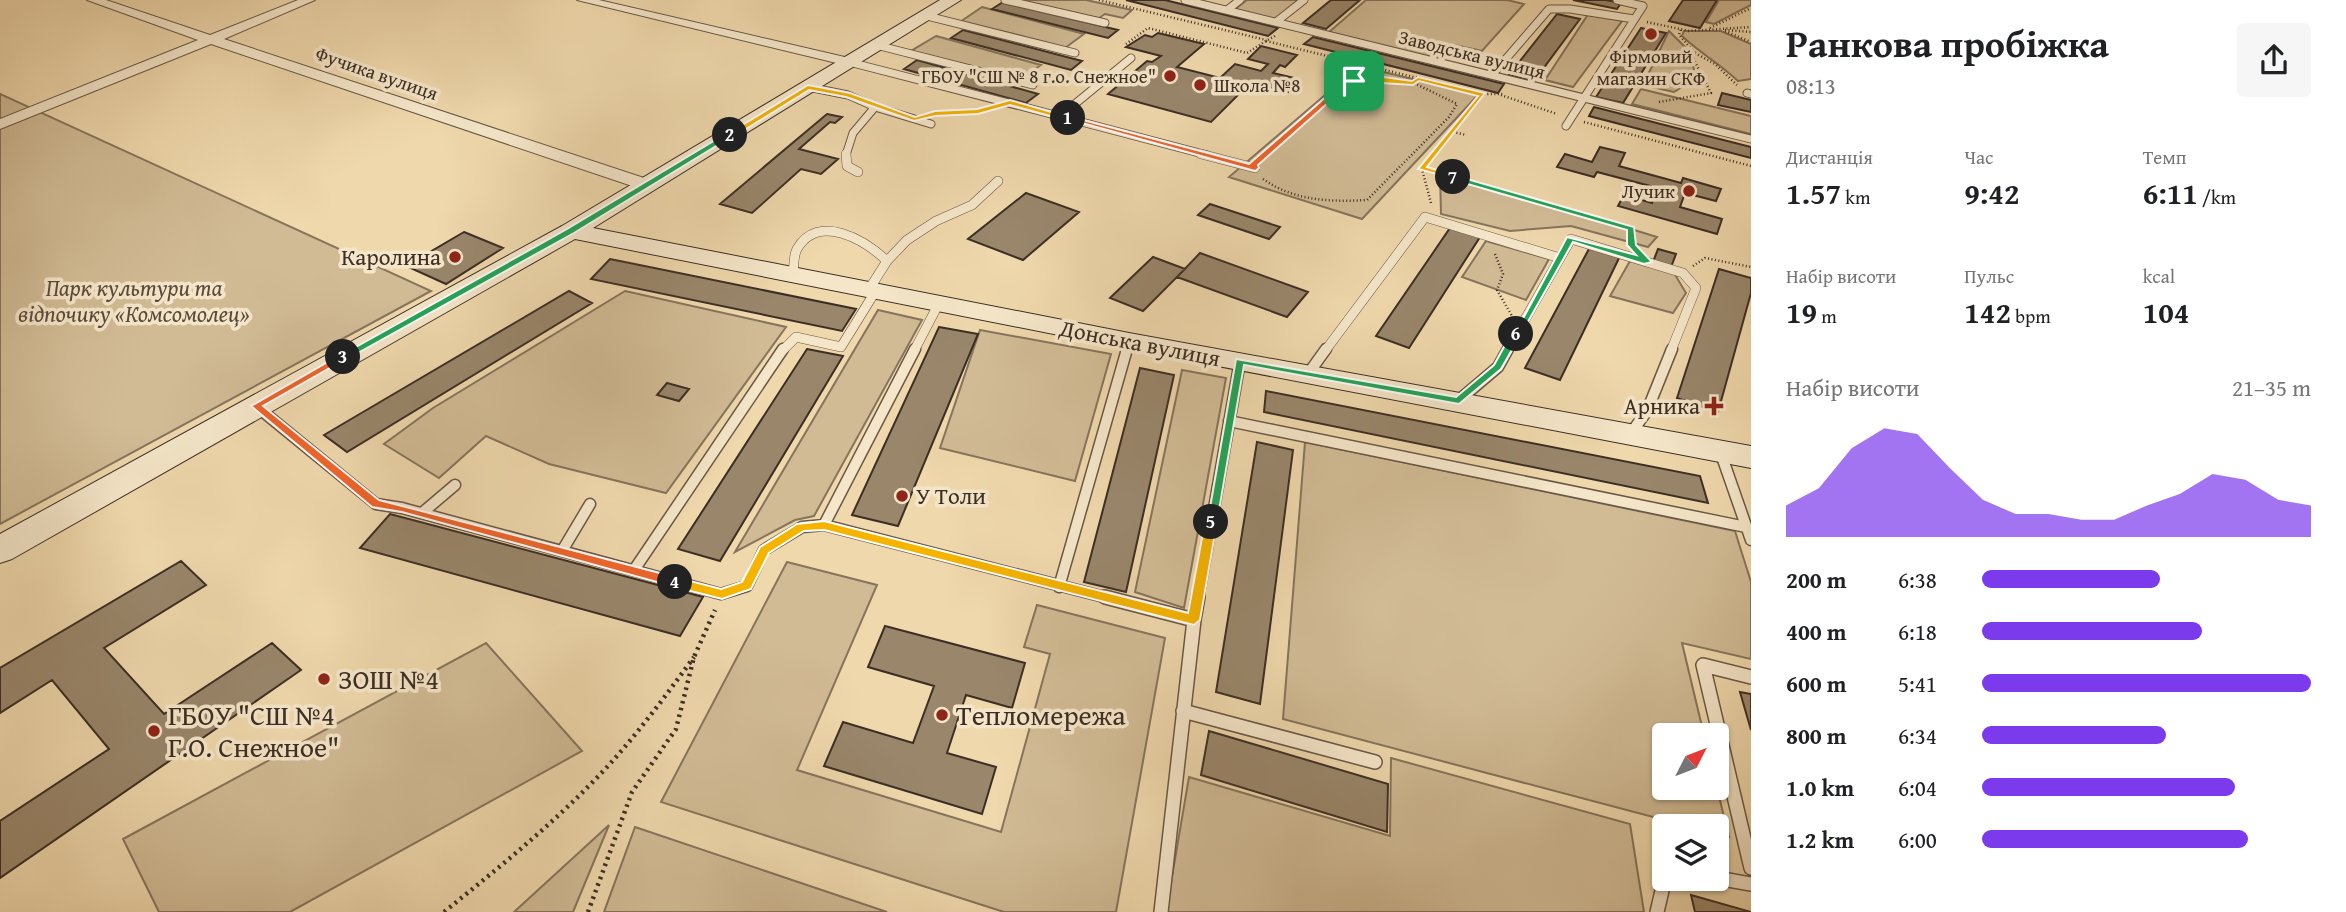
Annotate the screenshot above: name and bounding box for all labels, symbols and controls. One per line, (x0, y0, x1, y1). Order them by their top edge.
text: Ранкова пробіжка (1786, 15, 2109, 71)
street label: Заводська вулиця (1396, 22, 1548, 86)
button: share (2237, 23, 2311, 97)
marker: Фірмовий магазин СКФ (1643, 26, 1659, 42)
street label: Фучика вулиця (312, 39, 442, 107)
place label: Фірмовий магазин СКФ (1597, 42, 1705, 92)
pin (1324, 51, 1384, 111)
place label: ГБОУ "СШ № 8 г.о. Снежное" (921, 62, 1156, 90)
icon: arrive (1335, 62, 1373, 100)
marker: ГБОУ "СШ № 8 г.о. Снежное" (1162, 68, 1178, 84)
text: 08:13 (1786, 69, 1836, 102)
place label: Школа №8 (1214, 71, 1300, 99)
marker: Школа №8 (1192, 77, 1208, 93)
pin: 1 (1050, 100, 1086, 136)
text: 1 (1063, 103, 1072, 131)
pin: 2 (712, 118, 748, 152)
text: 2 (725, 120, 734, 148)
text: Дистанція (1786, 143, 1873, 171)
text: Час (1964, 143, 1993, 171)
text: Темп (2143, 143, 2187, 171)
pin: 7 (1436, 160, 1470, 194)
text: 7 (1448, 162, 1457, 190)
text: 1.57 (1786, 171, 1841, 215)
text: 9:42 (1964, 171, 2019, 215)
text: 6:11 (2143, 171, 2198, 215)
place label: Лучик (1622, 177, 1675, 205)
marker: Лучик (1681, 183, 1697, 199)
text: km (1841, 183, 1870, 211)
text: /km (2198, 183, 2236, 211)
place label: Каролина (341, 240, 441, 273)
marker: Каролина (447, 249, 463, 265)
text: Набір висоти (1786, 262, 1896, 290)
text: Пульс (1964, 262, 2014, 290)
text: kcal (2143, 262, 2175, 290)
park label: Парк культури та відпочику «Комсомолец» (18, 271, 250, 330)
text: 19 (1786, 290, 1817, 334)
text: 142 (1964, 290, 2011, 334)
text: 104 (2143, 290, 2189, 334)
text: m (1817, 302, 1837, 330)
text: bpm (2011, 302, 2051, 330)
street label: Донська вулиця (1056, 311, 1224, 374)
pin: 6 (1498, 316, 1534, 352)
text: 6 (1511, 319, 1520, 347)
pin: 3 (326, 340, 360, 374)
text: 3 (338, 342, 347, 370)
text: Набір висоти (1786, 371, 1920, 404)
text: 21–35 m (2232, 371, 2311, 404)
place label: Арника (1624, 389, 1700, 422)
marker: Арника (1706, 398, 1722, 414)
place label: У Толи (916, 479, 986, 512)
marker: У Толи (894, 488, 910, 504)
pin: 5 (1194, 504, 1228, 540)
text: 5 (1206, 507, 1215, 535)
text: 200 m (1786, 563, 1847, 596)
text: 6:38 (1898, 563, 1937, 596)
pin: 4 (658, 564, 692, 600)
text: 4 (670, 567, 679, 595)
text: 400 m (1786, 615, 1847, 648)
text: 6:18 (1898, 615, 1937, 648)
place label: ЗОШ №4 (338, 658, 439, 699)
text: 600 m (1786, 667, 1847, 700)
text: 5:41 (1898, 667, 1937, 700)
marker: ЗОШ №4 (316, 671, 332, 687)
place label: ГБОУ "СШ №4 Г.О. Снежное" (168, 694, 339, 767)
place label: Тепломережа (956, 694, 1126, 735)
marker: Тепломережа (934, 707, 950, 723)
text: 800 m (1786, 719, 1847, 752)
text: 6:34 (1898, 719, 1937, 752)
marker: ГБОУ "СШ №4 Г.О. Снежное" (146, 723, 162, 739)
north arrow (1652, 723, 1729, 800)
map controls (1652, 723, 1729, 891)
text: 1.0 km (1786, 771, 1854, 804)
text: 6:04 (1898, 771, 1937, 804)
button: layers (1652, 814, 1729, 891)
text: 1.2 km (1786, 823, 1854, 856)
text: 6:00 (1898, 823, 1937, 856)

